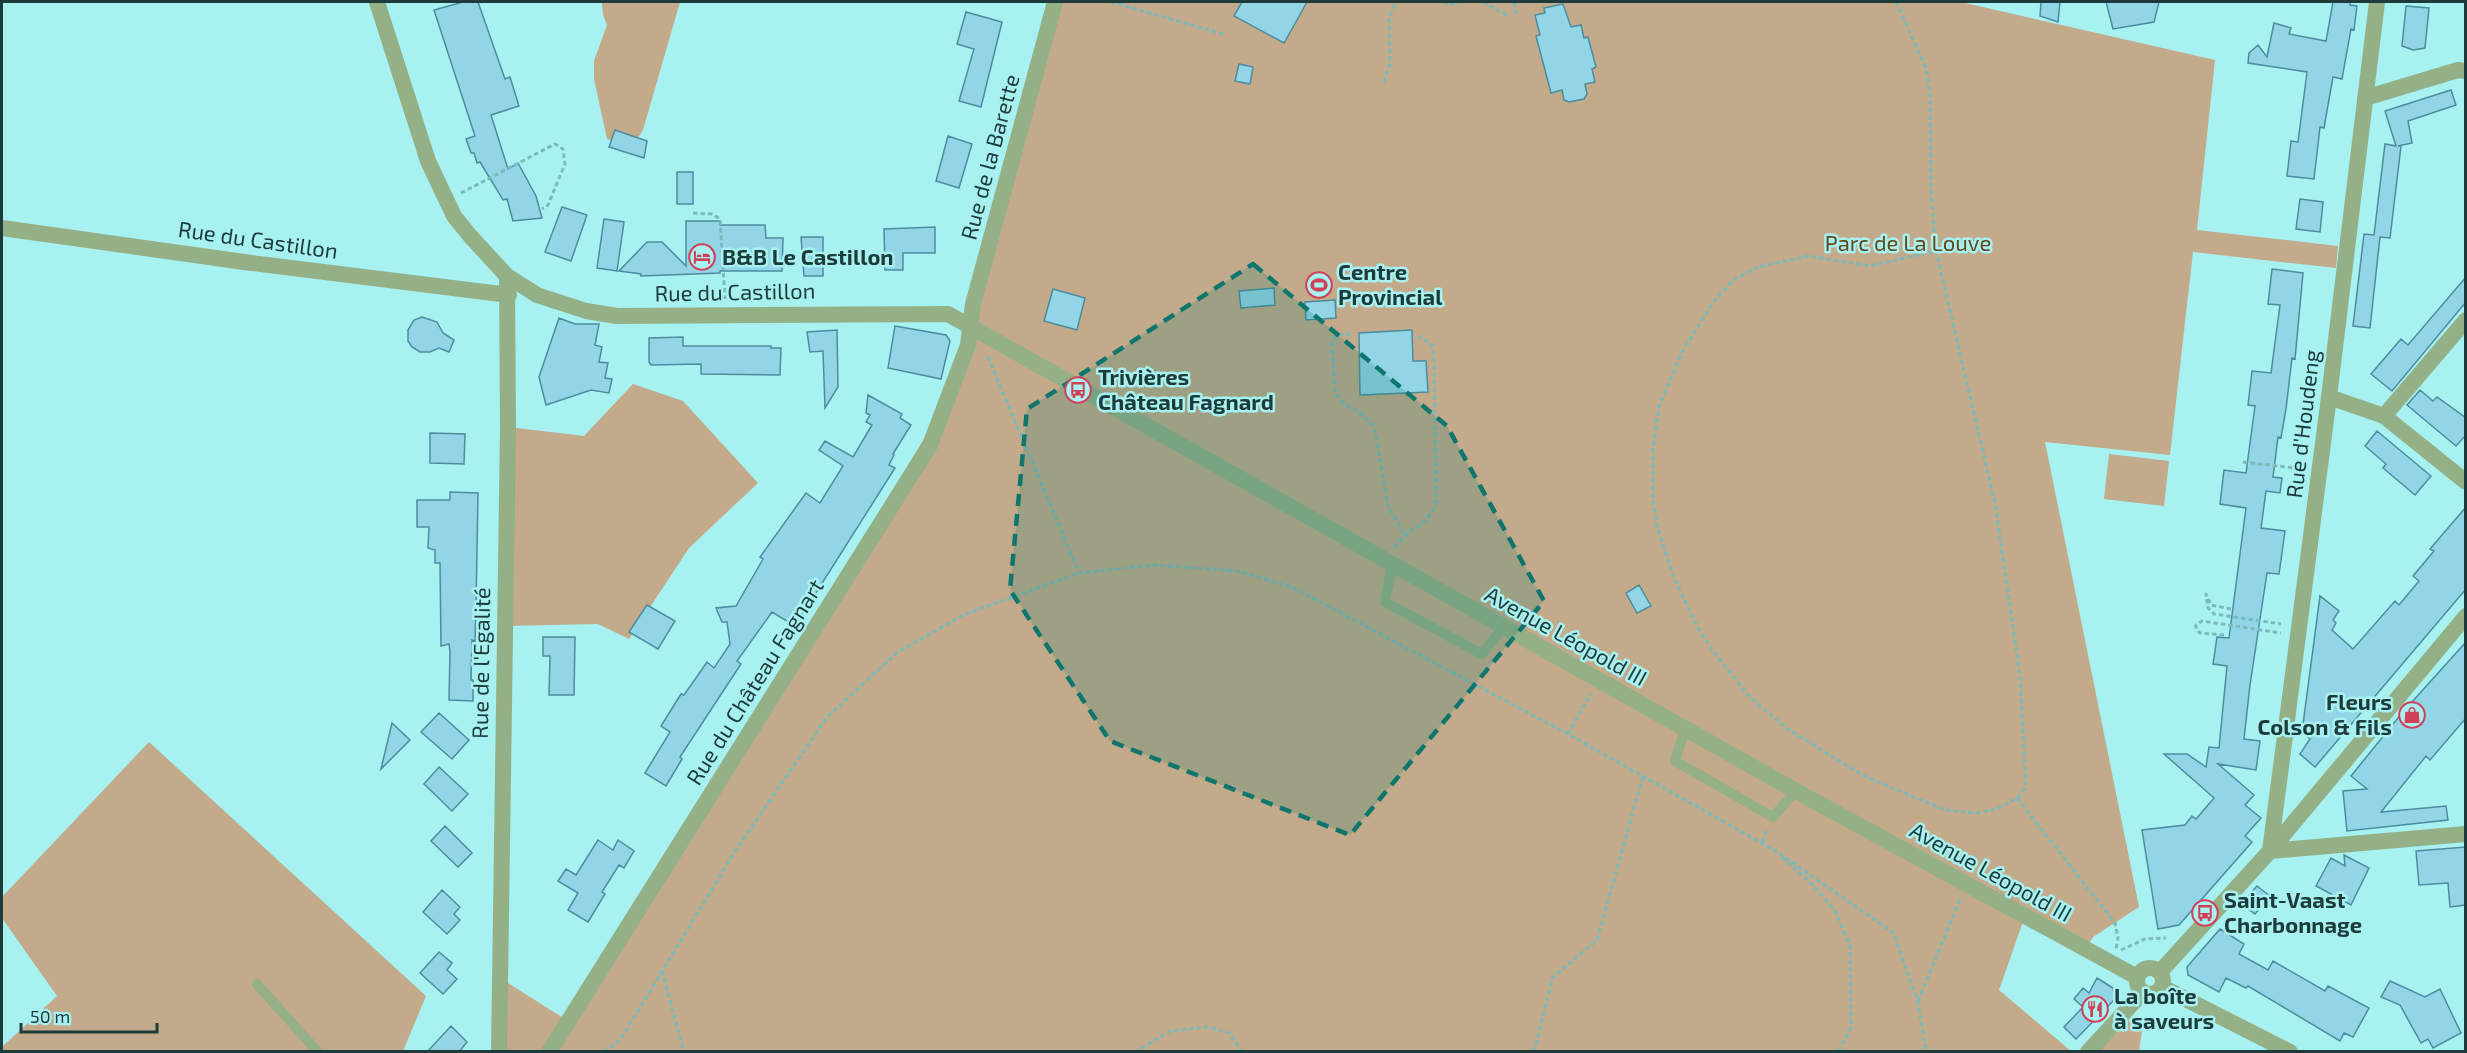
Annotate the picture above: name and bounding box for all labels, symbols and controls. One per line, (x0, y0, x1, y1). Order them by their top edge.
street label: Rue de la Barette (954, 71, 1024, 242)
street label: Rue du Castillon (177, 215, 340, 263)
park label: Parc de La Louve (1825, 229, 1991, 255)
hotel icon: B&B Le Castillon (687, 242, 717, 272)
place label: B&B Le Castillon (722, 243, 894, 269)
place label: Centre Provincial (1338, 258, 1443, 309)
sports icon: Centre Provincial (1304, 270, 1334, 300)
street label: Rue du Castillon (654, 277, 816, 305)
street label: Rue d'Houdeng (2280, 348, 2324, 500)
place label: Trivières Château Fagnard (1098, 363, 1274, 414)
bus stop icon: Trivières Château Fagnard (1063, 375, 1093, 405)
street label: Rue du Château Fagnart (680, 574, 828, 789)
street label: Avenue Léopold III (1481, 580, 1652, 690)
street label: Rue de l'Egalité (466, 587, 494, 739)
place label: Fleurs Colson & Fils (2257, 688, 2392, 739)
shop icon: Fleurs Colson & Fils (2397, 700, 2427, 730)
street label: Avenue Léopold III (1906, 816, 2077, 926)
place label: Saint-Vaast Charbonnage (2224, 886, 2362, 937)
bus stop icon: Saint-Vaast Charbonnage (2190, 898, 2220, 928)
place label: La boîte à saveurs (2114, 982, 2214, 1033)
restaurant icon: La boîte à saveurs (2080, 994, 2110, 1024)
scale bar (21, 996, 158, 1034)
text: 50 m (30, 1005, 70, 1027)

